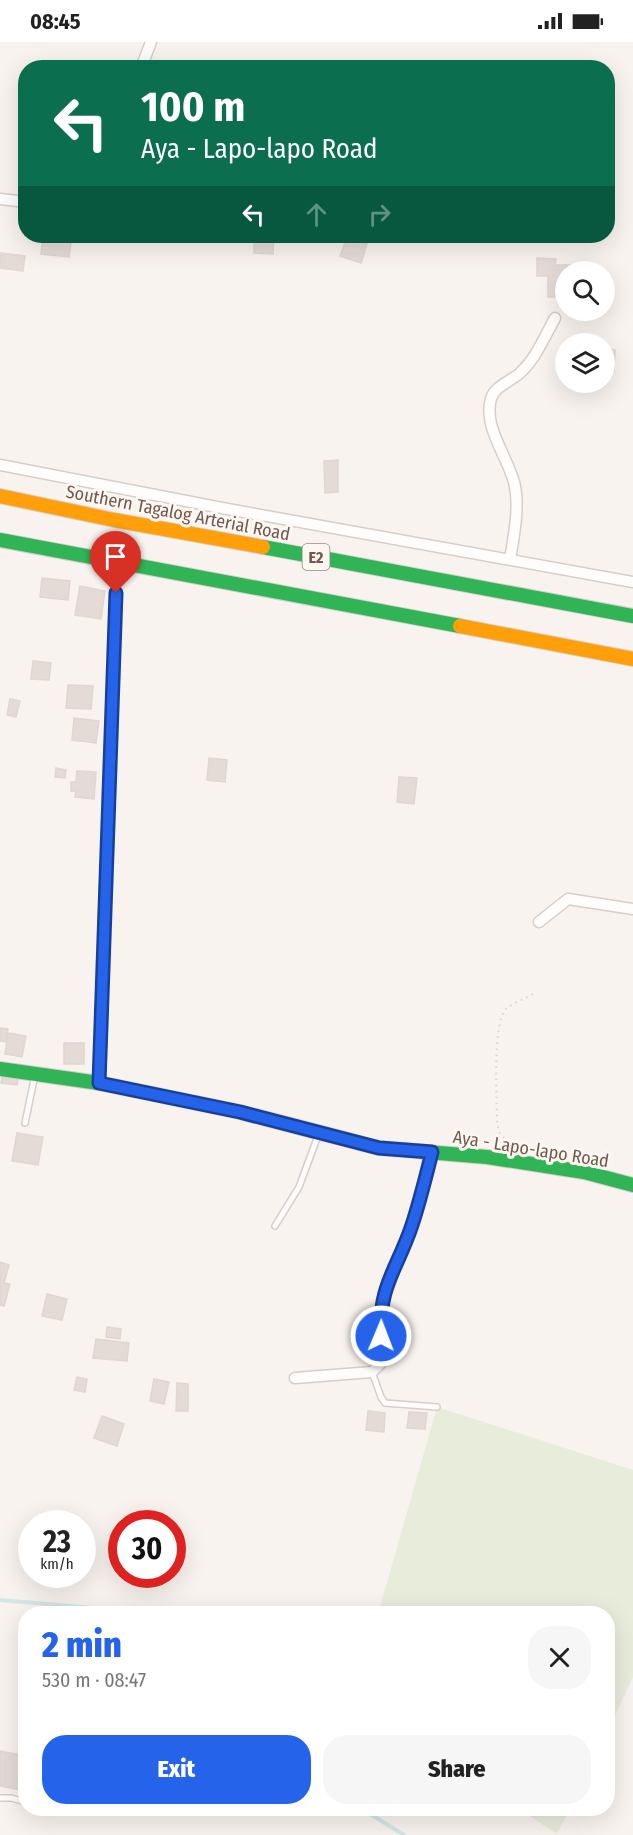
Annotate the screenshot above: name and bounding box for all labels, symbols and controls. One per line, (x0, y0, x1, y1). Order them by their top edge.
text: 08:45 (30, 8, 80, 35)
text: 100 m (141, 82, 245, 132)
icon: left (42, 84, 120, 162)
text: Aya - Lapo-lapo Road (141, 133, 377, 165)
icon: left (237, 198, 270, 231)
icon: ahead (300, 198, 333, 231)
icon: right (363, 198, 396, 231)
map controls (555, 261, 615, 393)
button: search (555, 261, 615, 321)
button: layers (555, 333, 615, 393)
street label: Southern Tagalog Arterial Road (64, 480, 292, 546)
pin (90, 531, 141, 593)
icon: arrive (99, 540, 132, 573)
road number: E2 (302, 544, 330, 570)
street label: Aya - Lapo-lapo Road (451, 1126, 611, 1172)
position arrow (349, 1304, 413, 1368)
speed limit sign: 30 (108, 1510, 186, 1588)
text: 23 (43, 1524, 71, 1560)
text: km/h (40, 1555, 74, 1573)
text: 2 min (42, 1623, 122, 1667)
button: close (528, 1626, 591, 1689)
text: 530 m · 08:47 (42, 1668, 146, 1692)
button: Exit (42, 1735, 311, 1804)
button: Share (323, 1735, 591, 1804)

